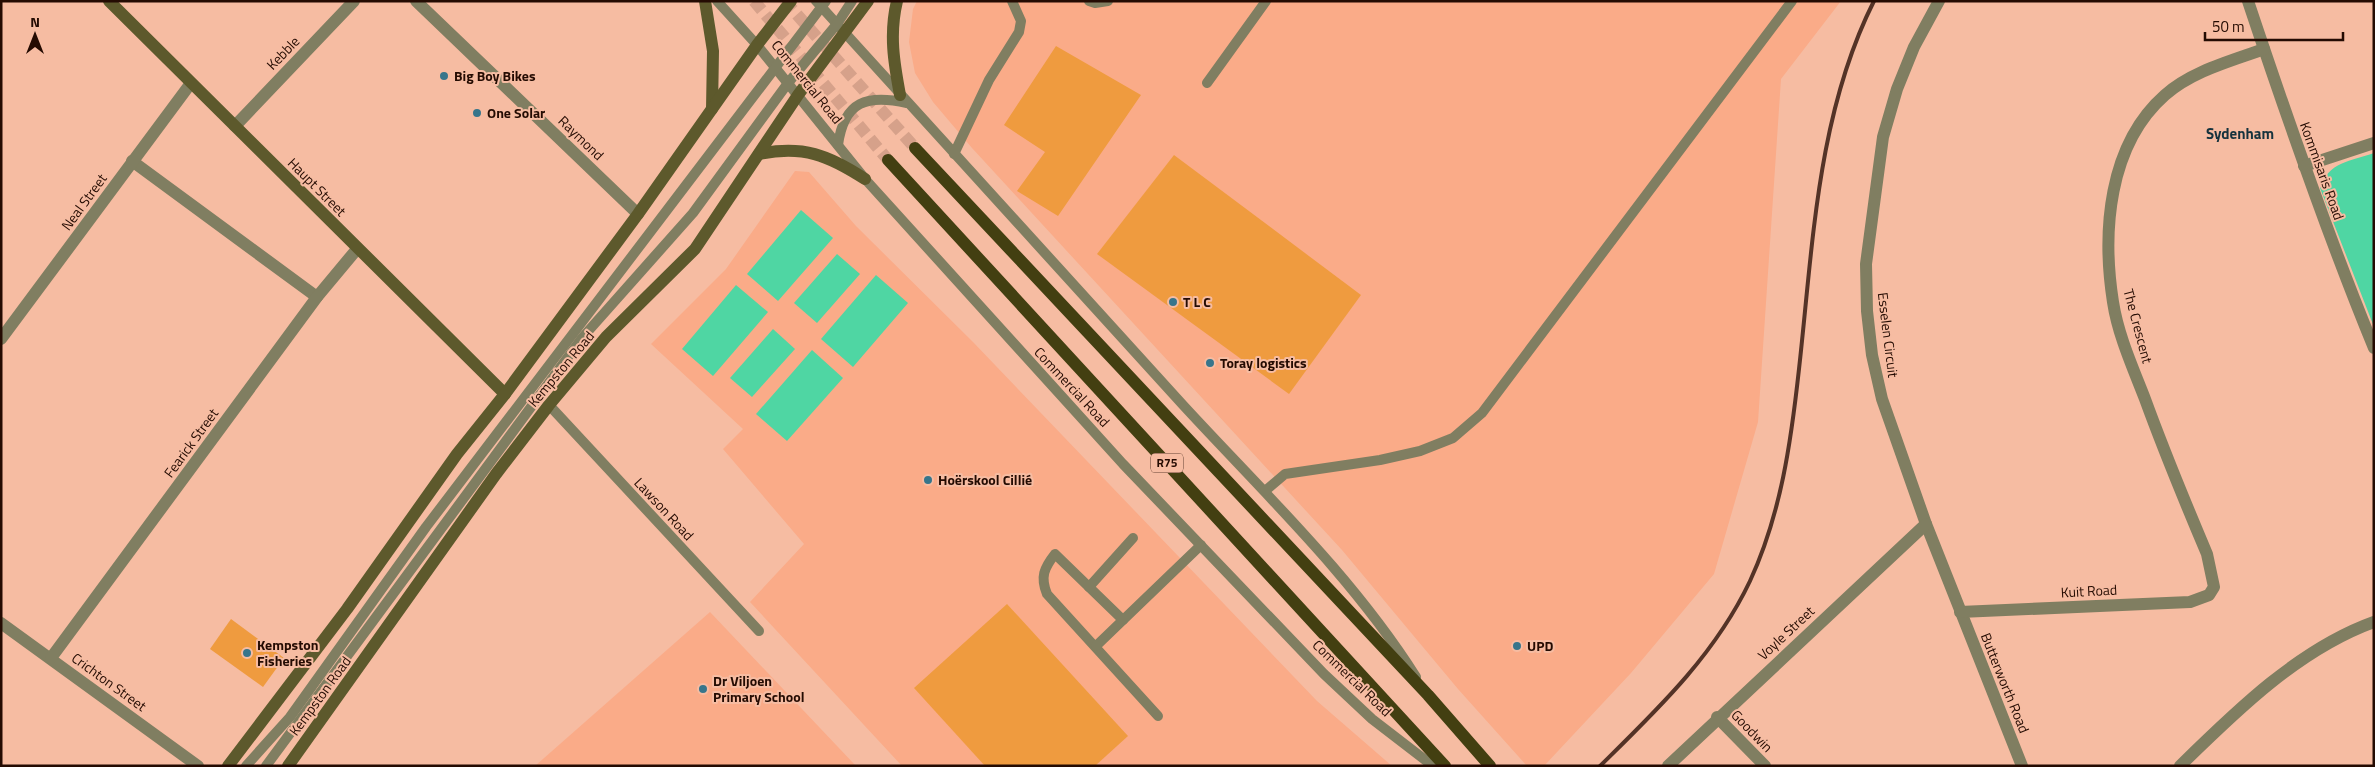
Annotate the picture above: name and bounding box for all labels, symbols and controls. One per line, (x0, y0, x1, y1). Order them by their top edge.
north arrow (10, 10, 60, 60)
scale bar (2205, 10, 2342, 42)
text: N (30, 11, 40, 32)
text: 50 m (2212, 15, 2245, 38)
street label: Kebble (261, 31, 304, 74)
street label: Commercial Road (767, 35, 848, 128)
place label: Big Boy Bikes (454, 65, 536, 86)
marker: Big Boy Bikes (438, 70, 450, 82)
place label: One Solar (487, 102, 545, 123)
marker: One Solar (471, 107, 483, 119)
street label: Raymond (554, 111, 609, 165)
street label: Kommisaris Road (2295, 119, 2350, 223)
district label: Sydenham (2206, 122, 2274, 145)
street label: Haupt Street (283, 153, 351, 221)
street label: Neal Street (56, 169, 112, 235)
street label: The Crescent (2118, 286, 2159, 366)
place label: T L C (1183, 291, 1211, 312)
street label: Esselen Circuit (1873, 291, 1904, 379)
marker: T L C (1167, 296, 1179, 308)
street label: Kempston Road (522, 326, 599, 411)
street label: Commercial Road (1030, 342, 1115, 431)
place label: Toray logistics (1220, 352, 1307, 373)
marker: Toray logistics (1204, 357, 1216, 369)
street label: Fearick Street (158, 404, 223, 482)
road number: R75 (1151, 453, 1183, 472)
place label: Hoërskool Cillié (938, 469, 1032, 490)
street label: Lawson Road (630, 473, 699, 545)
marker: Hoërskool Cillié (922, 474, 934, 486)
street label: Kuit Road (2060, 579, 2118, 602)
street label: Voyle Street (1752, 601, 1819, 665)
street label: Butterworth Road (1976, 630, 2035, 736)
place label: Kempston Fisheries (257, 634, 318, 671)
street label: Commercial Road (1308, 634, 1397, 721)
place label: UPD (1527, 635, 1553, 656)
marker: UPD (1511, 640, 1523, 652)
street label: Crichton Street (68, 647, 151, 716)
marker: Kempston Fisheries (241, 647, 253, 659)
street label: Kempston Road (284, 652, 356, 740)
place label: Dr Viljoen Primary School (713, 670, 805, 707)
marker: Dr Viljoen Primary School (697, 683, 709, 695)
street label: Goodwin (1727, 705, 1778, 757)

